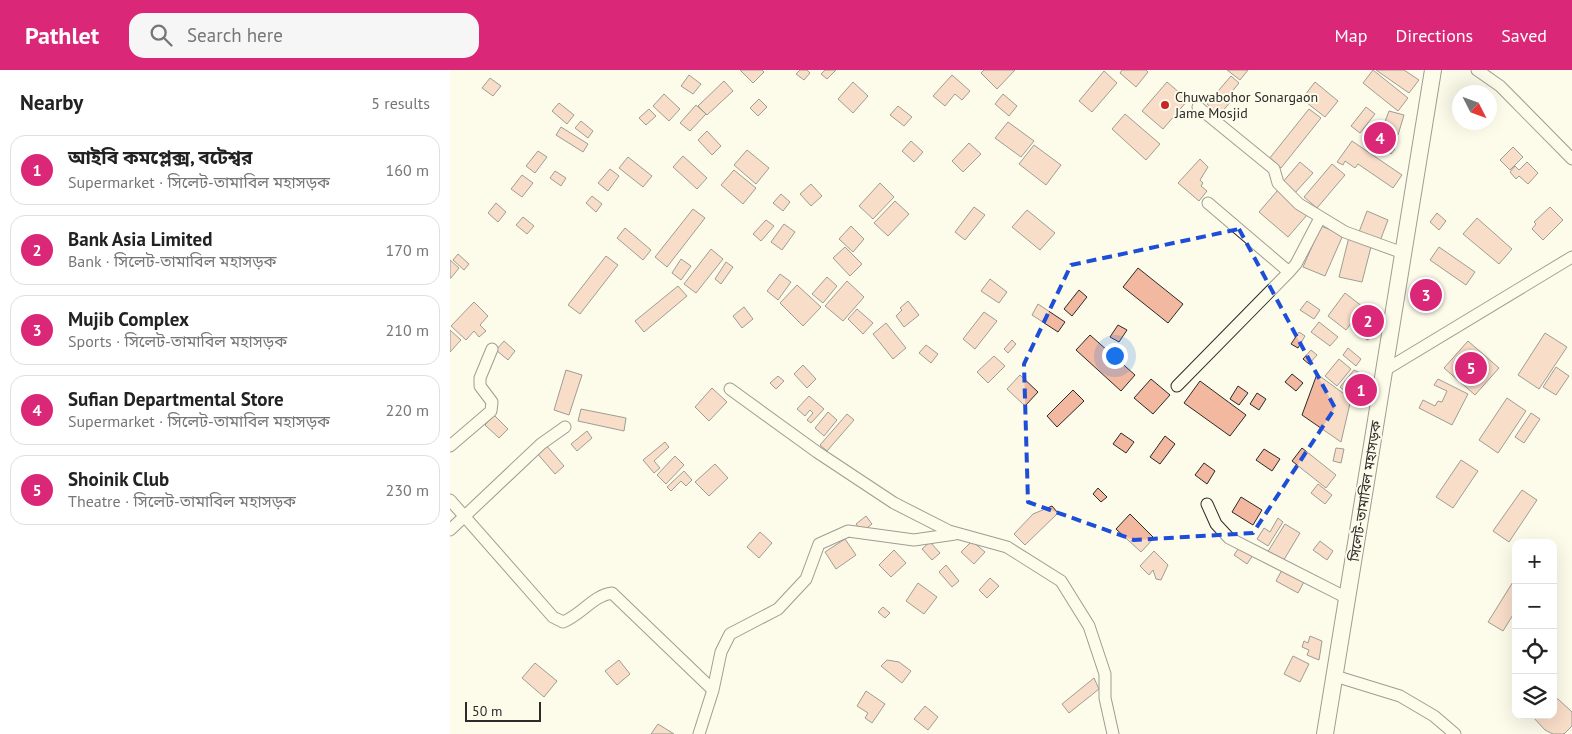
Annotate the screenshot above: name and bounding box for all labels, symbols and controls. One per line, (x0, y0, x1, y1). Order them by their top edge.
search box (129, 13, 479, 58)
text: Pathlet (25, 20, 99, 51)
icon: search (147, 21, 175, 49)
text: Search here (187, 23, 283, 47)
text: Map (1335, 24, 1367, 47)
text: Directions (1395, 24, 1473, 47)
text: Saved (1501, 24, 1547, 47)
north arrow (1452, 85, 1497, 130)
place label: Chuwabohor Sonargaon Jame Mosjid (1174, 88, 1318, 122)
text: Nearby (20, 89, 83, 116)
text: 5 results (371, 93, 430, 113)
marker: Chuwabohor Sonargaon Jame Mosjid (1159, 99, 1171, 111)
pin: 4 (1364, 119, 1396, 157)
text: আইবি কমপ্লেক্স, বটেশ্বর (68, 145, 253, 169)
text: 1 (32, 160, 42, 180)
text: 160 m (386, 160, 429, 180)
text: Supermarket · সিলেট-তামাবিল মহাসড়ক (68, 172, 330, 192)
text: Bank Asia Limited (68, 227, 212, 251)
text: 2 (32, 240, 42, 260)
text: 170 m (386, 240, 429, 260)
text: Bank · সিলেট-তামাবিল মহাসড়ক (68, 251, 276, 271)
pin: 3 (1410, 276, 1442, 314)
pin: 2 (1352, 302, 1384, 340)
text: Mujib Complex (68, 307, 189, 331)
text: 3 (32, 320, 42, 340)
text: 210 m (386, 320, 429, 340)
text: Sports · সিলেট-তামাবিল মহাসড়ক (68, 331, 287, 351)
your location (1102, 343, 1128, 369)
pin: 5 (1455, 349, 1487, 387)
pin: 1 (1345, 371, 1377, 409)
text: Sufian Departmental Store (68, 387, 284, 411)
text: 4 (32, 400, 42, 420)
text: 220 m (386, 400, 429, 420)
text: Supermarket · সিলেট-তামাবিল মহাসড়ক (68, 411, 330, 431)
street label: সিলেট-তামাবিল মহাসড়ক (1345, 419, 1385, 564)
text: Shoinik Club (68, 467, 169, 491)
text: 5 (32, 480, 42, 500)
text: 230 m (386, 480, 429, 500)
text: Theatre · সিলেট-তামাবিল মহাসড়ক (68, 491, 296, 511)
map controls (1512, 539, 1557, 719)
button: + (1512, 539, 1557, 584)
button: − (1512, 584, 1557, 629)
button: locate (1512, 629, 1557, 674)
button: layers (1512, 674, 1557, 719)
scale bar (465, 699, 541, 722)
text: 50 m (472, 702, 502, 720)

